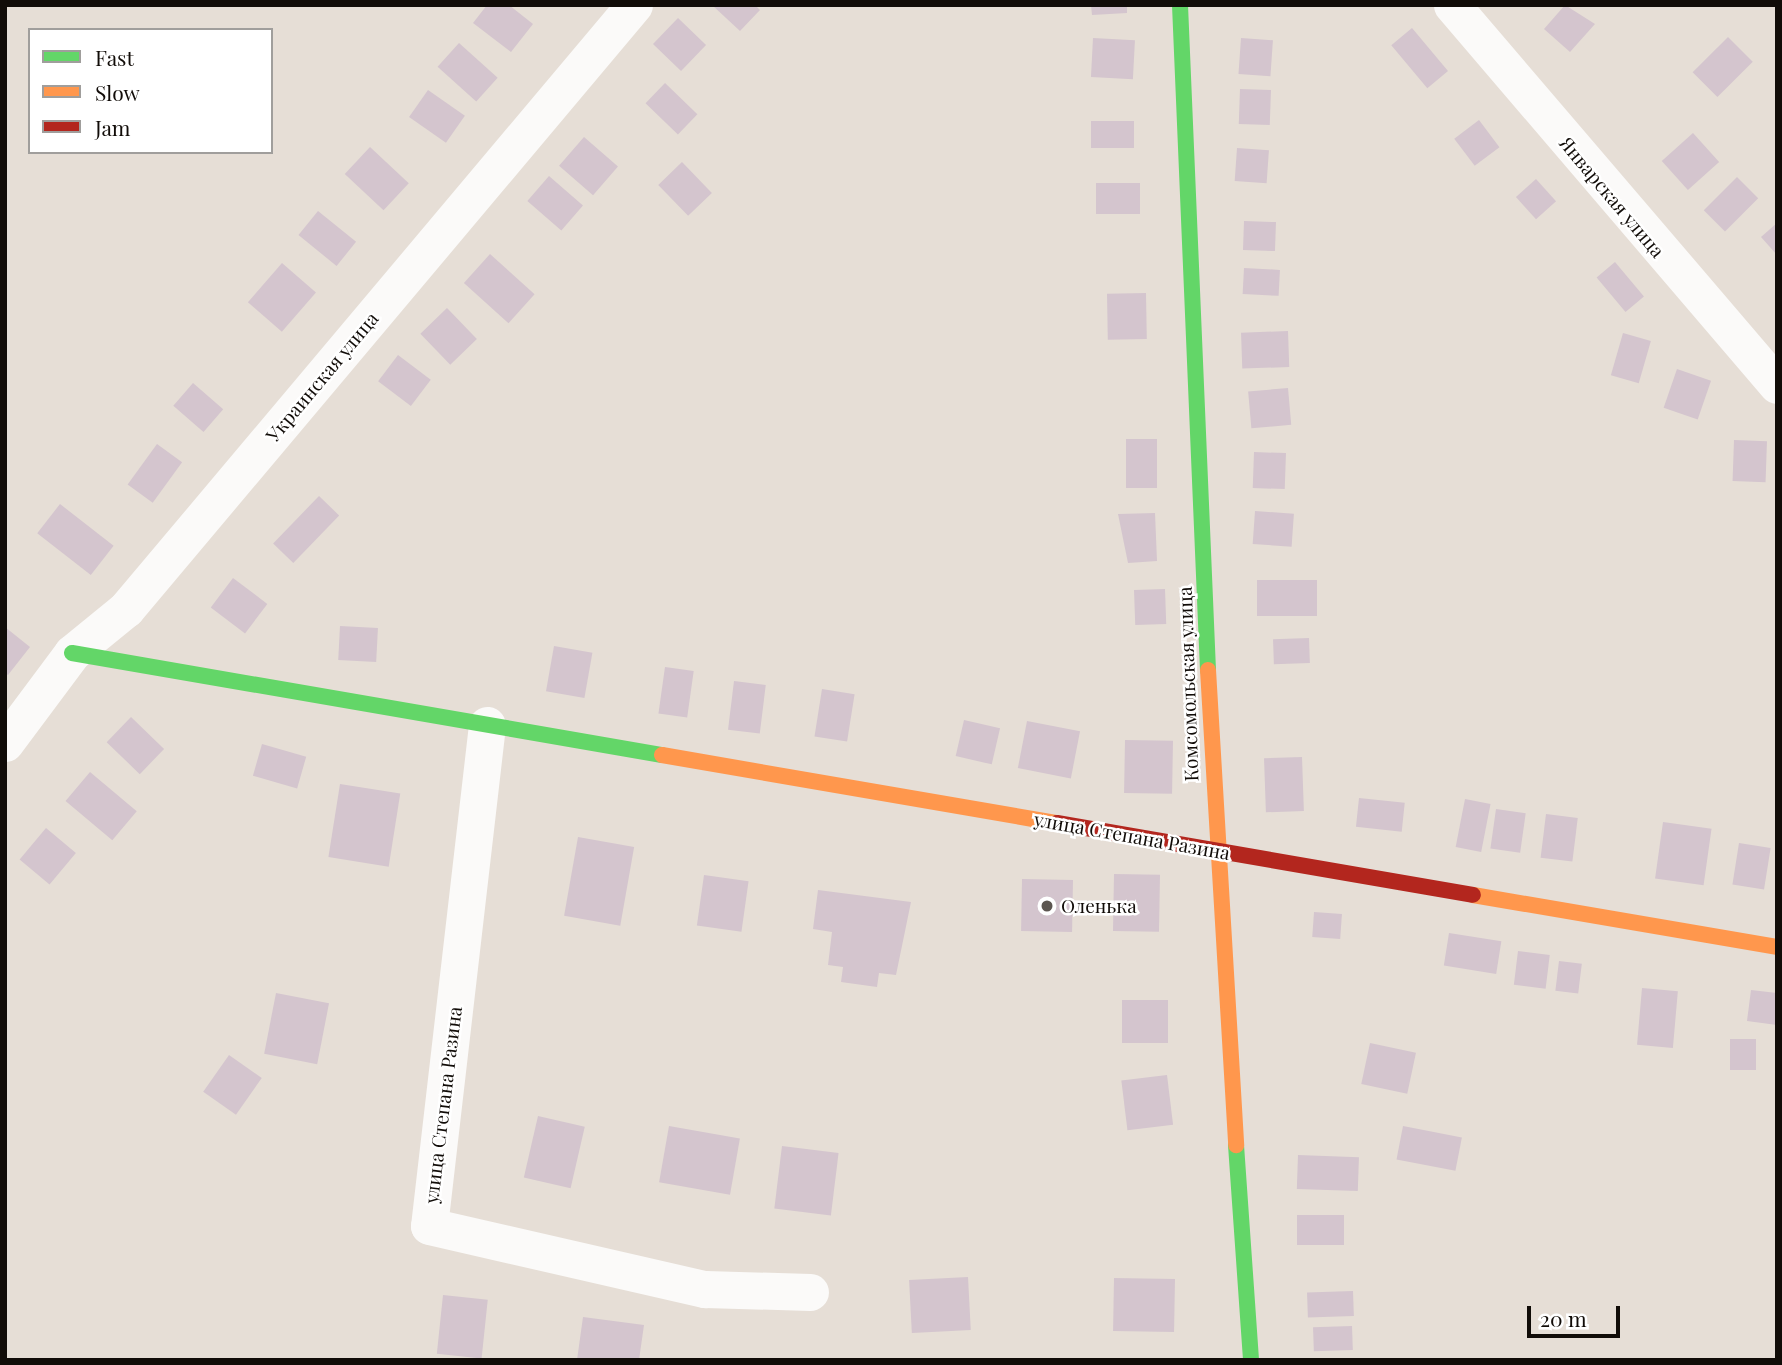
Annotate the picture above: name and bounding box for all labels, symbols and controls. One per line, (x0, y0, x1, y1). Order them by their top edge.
legend (28, 28, 273, 154)
text: Fast (95, 43, 134, 71)
text: Slow (95, 78, 140, 106)
text: Jam (95, 113, 131, 141)
street label: Январская улица (1555, 132, 1669, 262)
street label: Украинская улица (261, 307, 383, 447)
street label: Комсомольская улица (1173, 586, 1203, 782)
street label: улица Степана Разина (1032, 808, 1232, 864)
place label: Оленька (1061, 895, 1137, 917)
marker: Оленька (1039, 898, 1055, 914)
street label: улица Степана Разина (420, 1005, 466, 1205)
scale bar (1530, 1292, 1623, 1336)
text: 20 m (1540, 1304, 1587, 1332)

